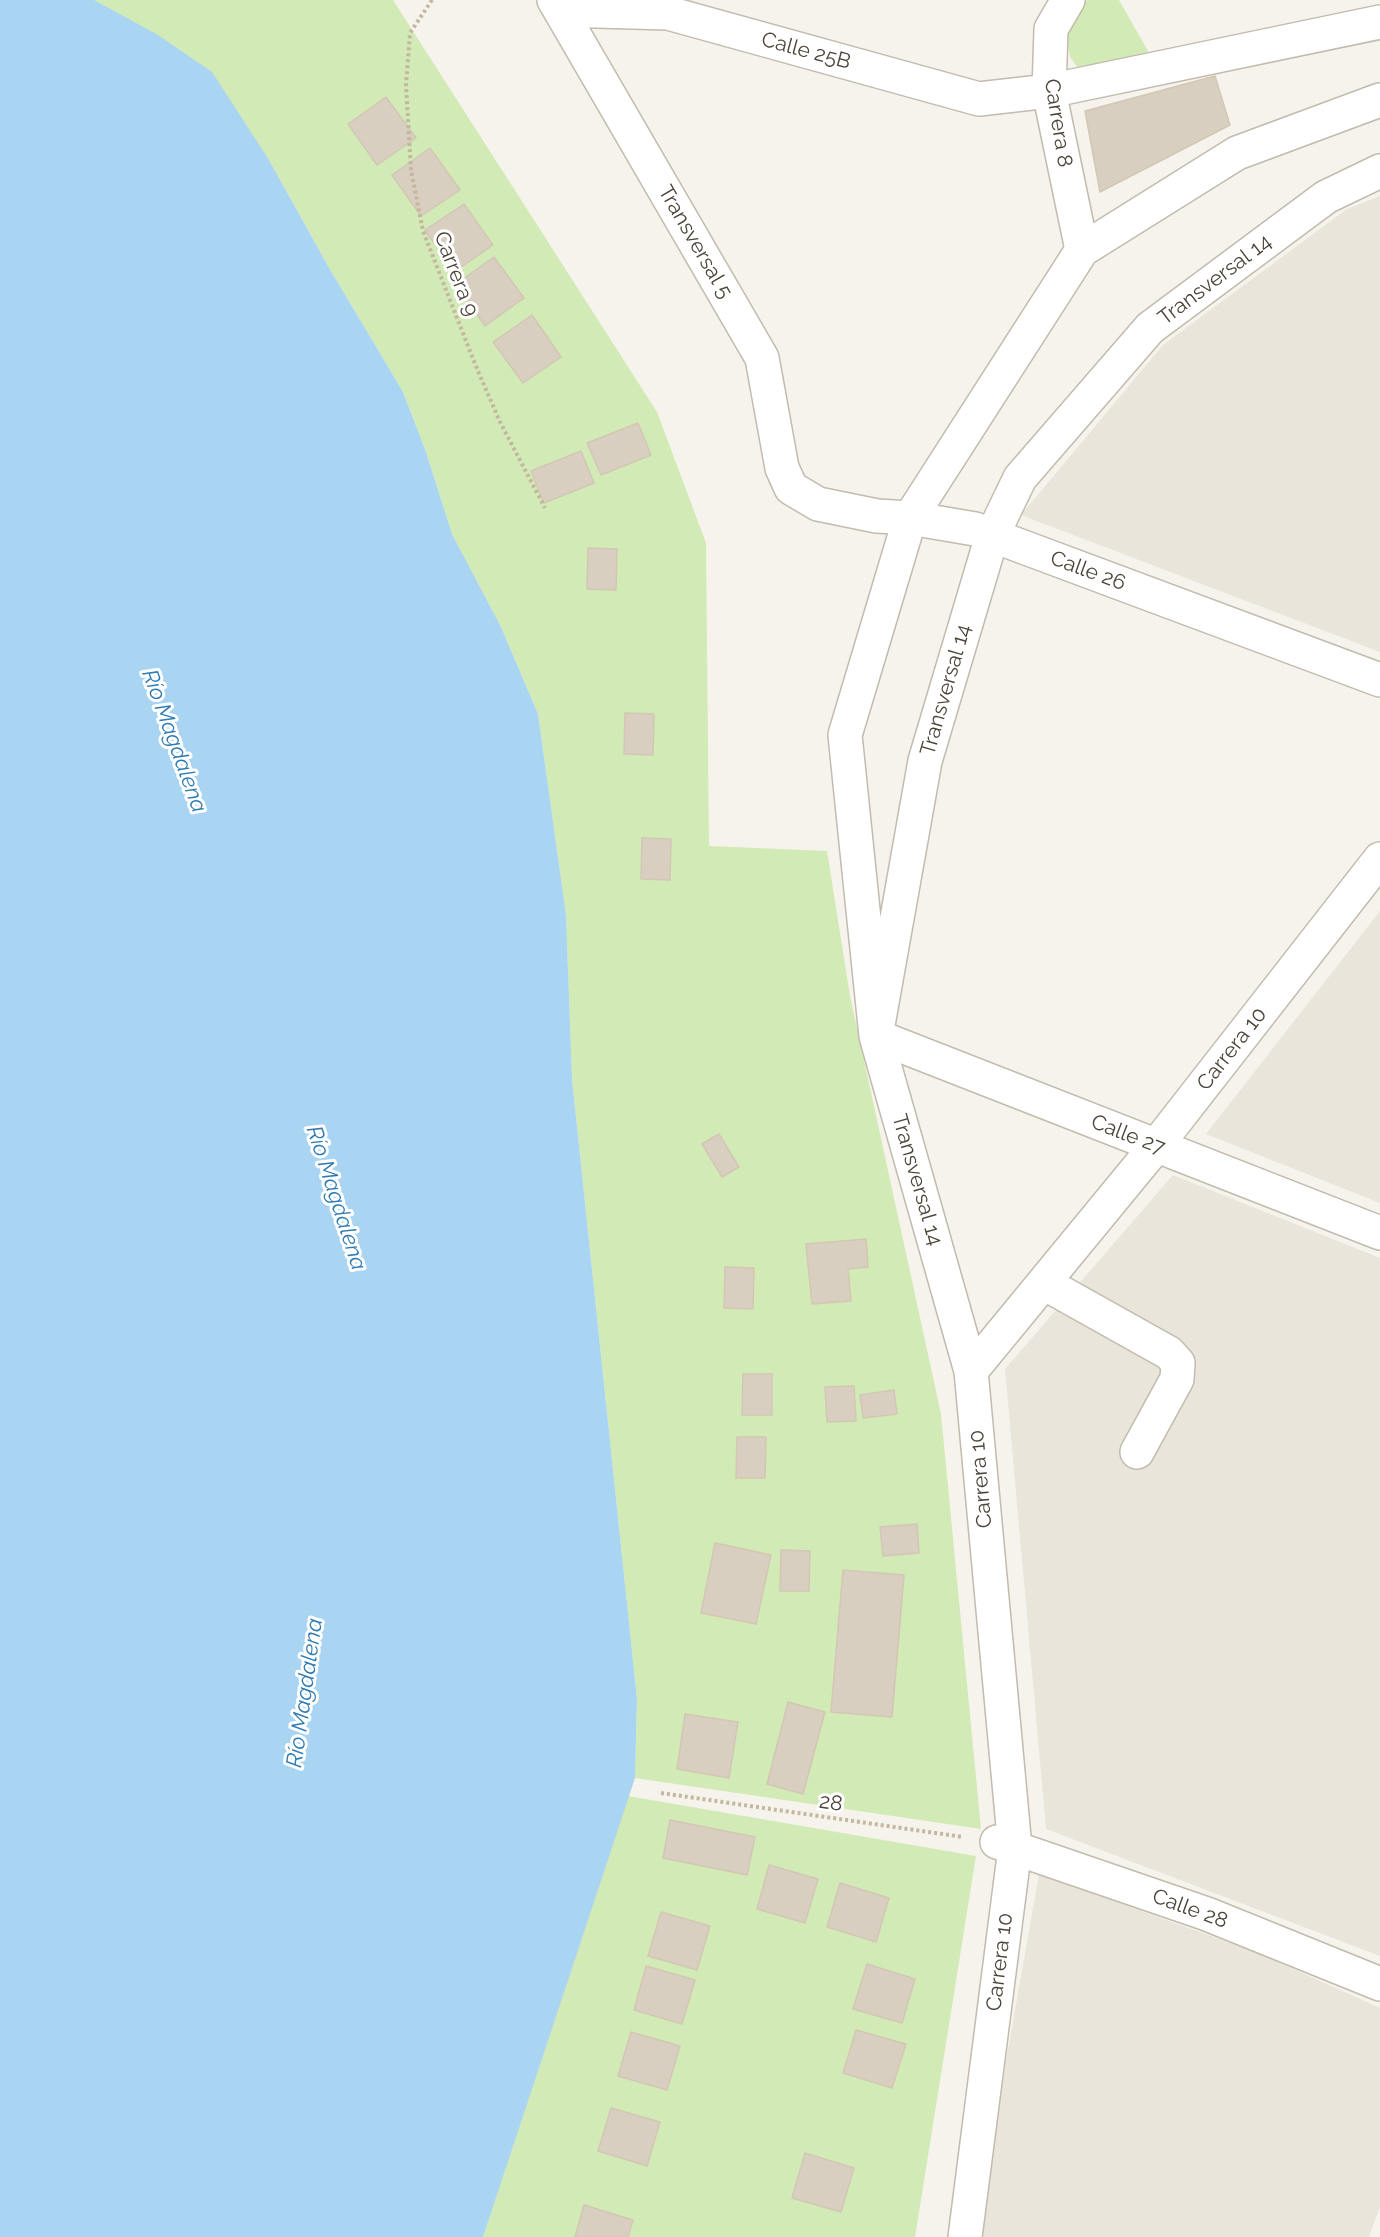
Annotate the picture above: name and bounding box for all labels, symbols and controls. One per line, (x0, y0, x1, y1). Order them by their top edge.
street label: Calle 25B (759, 27, 853, 75)
street label: Carrera 8 (1039, 77, 1077, 169)
street label: Transversal 5 (652, 181, 738, 303)
street label: Carrera 9 (428, 228, 484, 320)
street label: Transversal 14 (1153, 229, 1277, 331)
street label: Calle 26 (1047, 546, 1129, 596)
street label: Transversal 14 (915, 621, 977, 759)
water label: Río Magdalena (136, 666, 212, 816)
street label: Carrera 10 (1192, 1002, 1272, 1096)
street label: Calle 27 (1087, 1109, 1169, 1161)
street label: Transversal 14 (886, 1111, 948, 1249)
water label: Río Magdalena (300, 1123, 372, 1273)
street label: Carrera 10 (964, 1429, 998, 1529)
water label: Río Magdalena (281, 1617, 329, 1769)
street label: 28 (818, 1789, 844, 1817)
street label: Calle 28 (1149, 1884, 1231, 1934)
street label: Carrera 10 (981, 1912, 1019, 2012)

